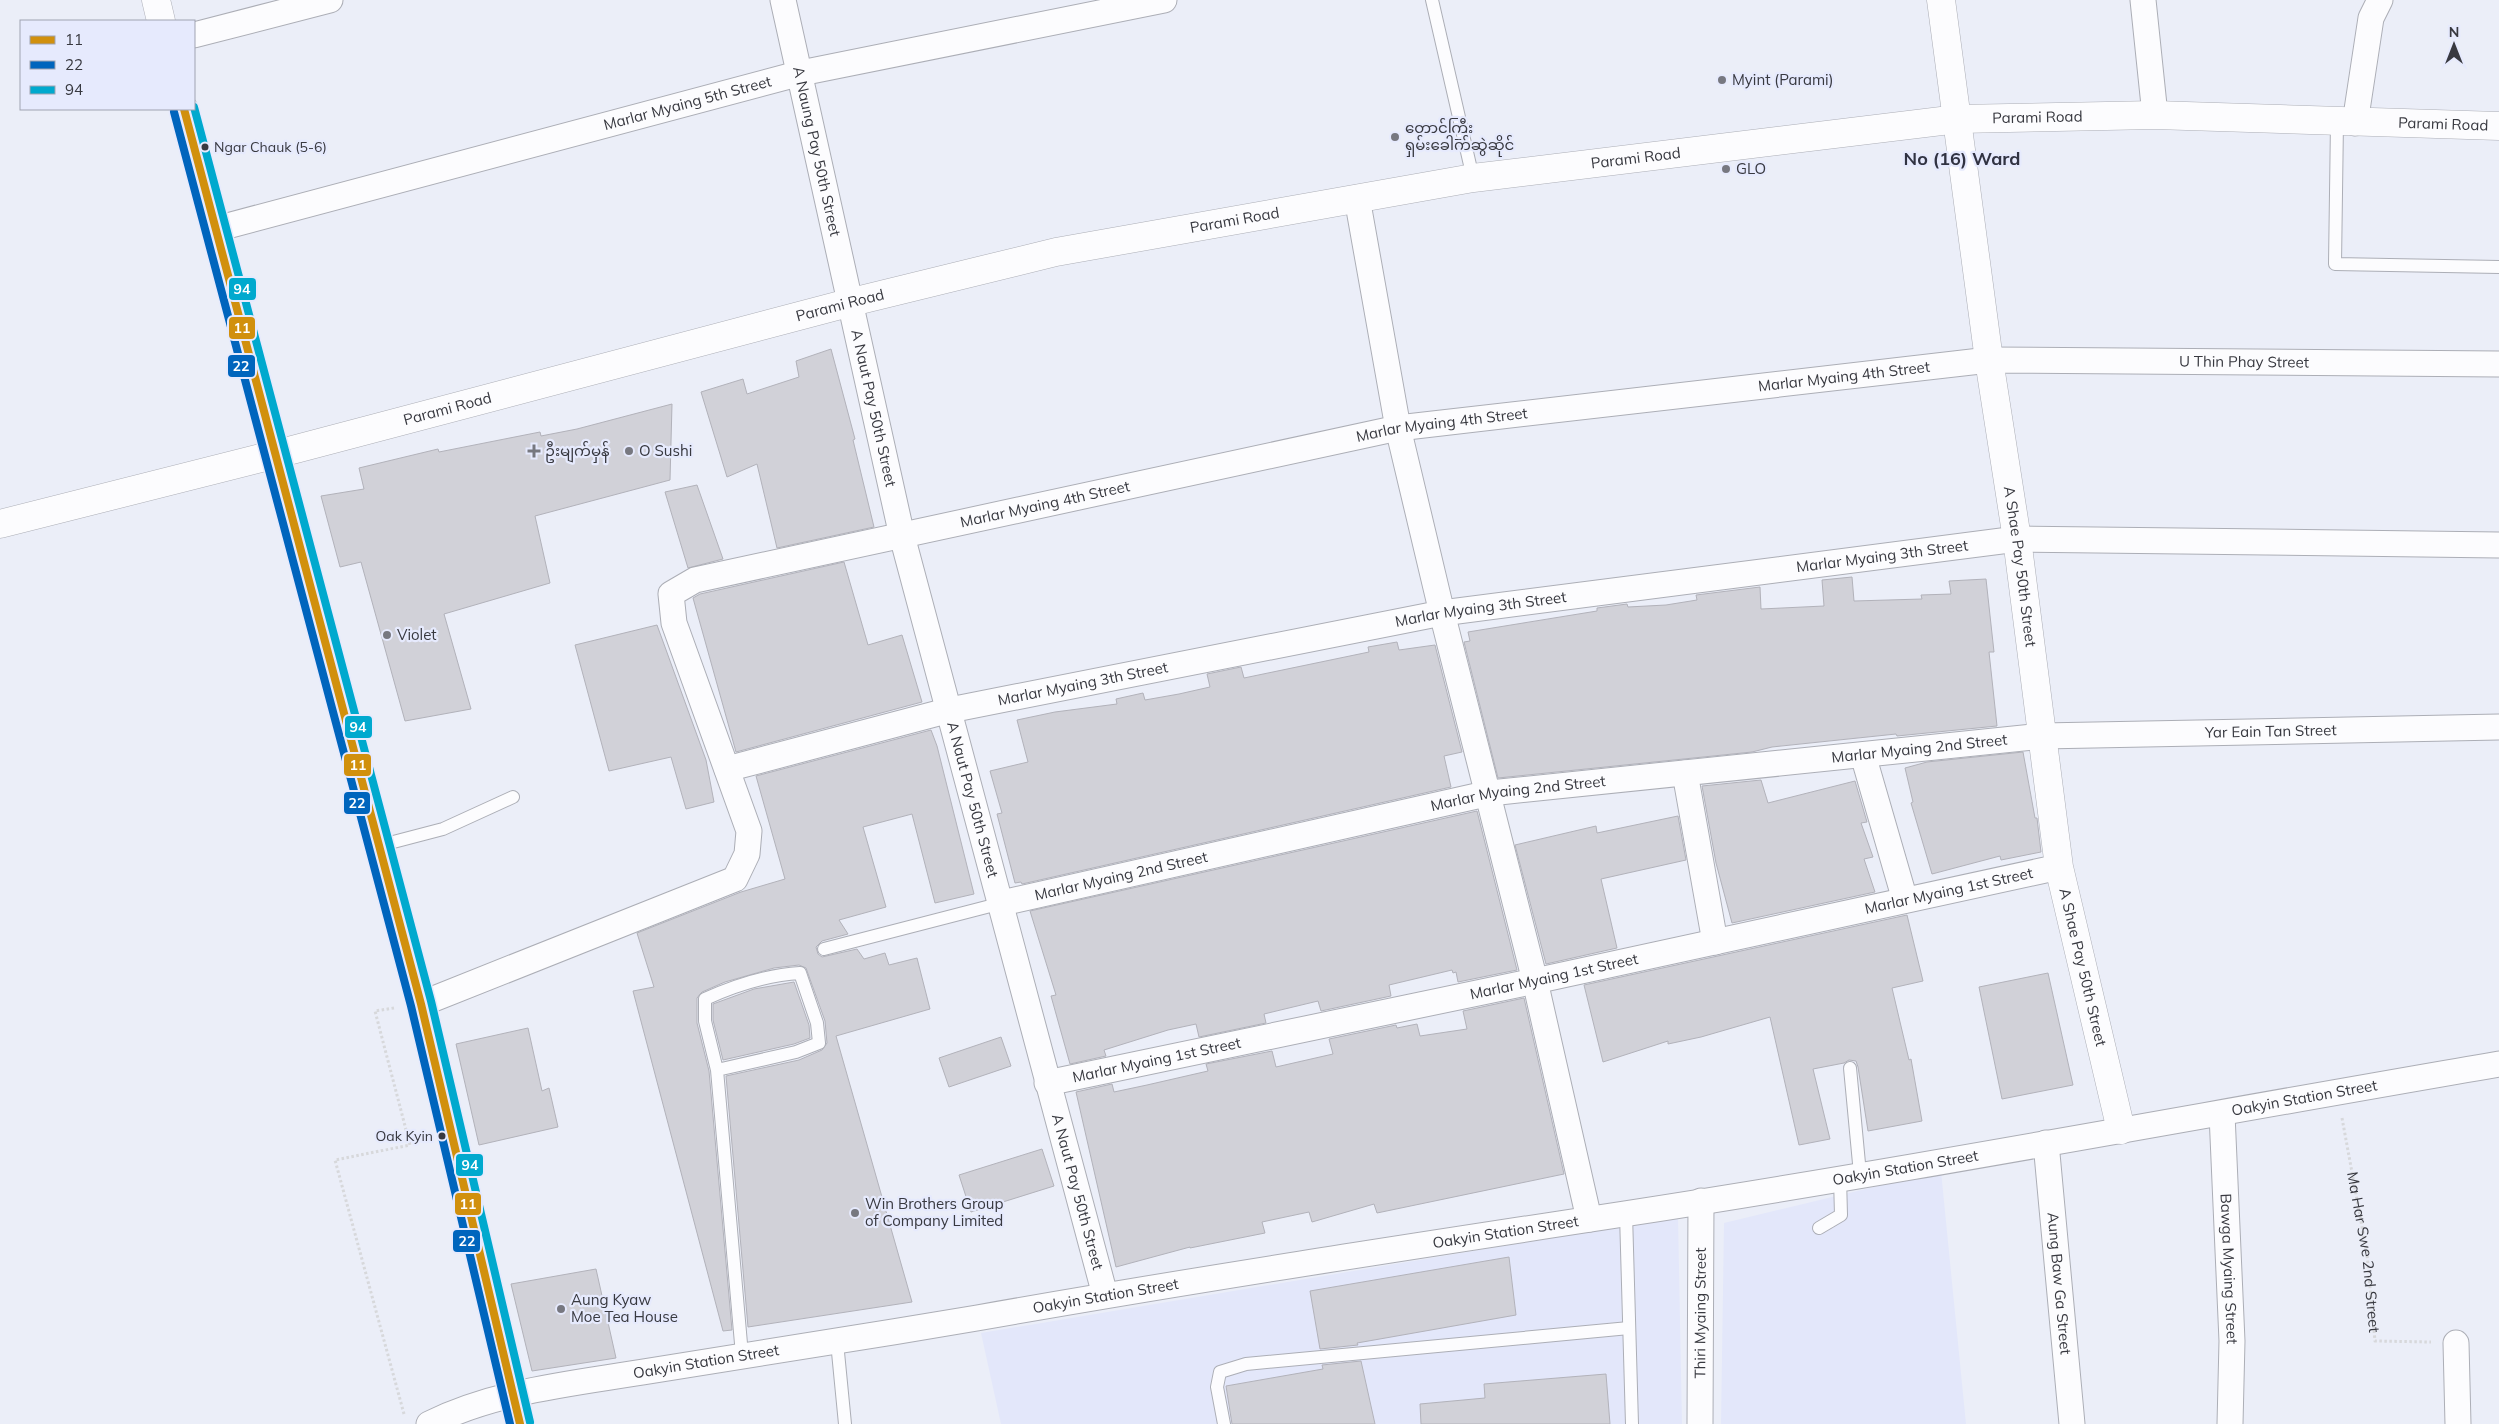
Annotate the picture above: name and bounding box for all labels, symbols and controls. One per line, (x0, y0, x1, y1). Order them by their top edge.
legend (20, 20, 195, 110)
north arrow (2429, 20, 2479, 70)
text: N (2449, 23, 2459, 41)
text: 11 (65, 30, 83, 49)
text: 22 (65, 55, 83, 74)
street label: A Naung Pay 50th Street (789, 65, 845, 238)
place label: Myint (Parami) (1732, 70, 1833, 89)
street label: Marlar Myaing 5th Street (601, 71, 773, 134)
marker: Myint (Parami) (1716, 74, 1728, 86)
text: 94 (65, 80, 83, 99)
street label: Parami Road (1992, 106, 2083, 127)
street label: Parami Road (2398, 113, 2489, 135)
place label: တောင်ကြီး ရှမ်းခေါက်ဆွဲဆိုင် (1405, 118, 1514, 157)
marker: တောင်ကြီး ရှမ်းခေါက်ဆွဲဆိုင် (1389, 131, 1401, 143)
place label: Ngar Chauk (5-6) (214, 138, 327, 156)
marker: Ngar Chauk (5-6) (200, 142, 210, 152)
street label: Parami Road (1590, 143, 1682, 173)
district label: No (16) Ward (1904, 147, 2020, 170)
place label: GLO (1736, 159, 1766, 178)
marker: GLO (1720, 163, 1732, 175)
street label: Parami Road (1189, 203, 1281, 237)
line badge: 94 (228, 277, 257, 301)
text: 94 (234, 280, 251, 298)
street label: Parami Road (794, 285, 886, 325)
line badge: 11 (228, 316, 256, 340)
text: 11 (234, 319, 250, 337)
street label: A Naut Pay 50th Street (847, 327, 901, 489)
street label: U Thin Phay Street (2179, 351, 2309, 372)
line badge: 22 (227, 354, 256, 378)
text: 22 (233, 357, 249, 375)
street label: Marlar Myaing 4th Street (1757, 357, 1931, 396)
street label: Parami Road (401, 388, 493, 429)
street label: Marlar Myaing 4th Street (1354, 403, 1529, 446)
place label: ဦးမျက်မှန် (545, 441, 610, 463)
place label: O Sushi (639, 441, 692, 460)
marker: ဦးမျက်မှန် (527, 444, 541, 458)
marker: O Sushi (623, 445, 635, 457)
street label: Marlar Myaing 4th Street (958, 476, 1131, 531)
street label: A Shae Pay 50th Street (2000, 485, 2041, 648)
street label: Marlar Myaing 3th Street (1795, 535, 1969, 576)
street label: Marlar Myaing 3th Street (1393, 587, 1567, 631)
place label: Violet (397, 625, 437, 644)
marker: Violet (381, 629, 393, 641)
street label: Marlar Myaing 3th Street (996, 657, 1169, 709)
line badge: 94 (344, 715, 373, 739)
text: 94 (350, 718, 367, 736)
street label: A Naut Pay 50th Street (943, 719, 1003, 880)
street label: Yar Eain Tan Street (2204, 720, 2337, 742)
street label: Marlar Myaing 2nd Street (1831, 730, 2008, 767)
line badge: 11 (343, 753, 372, 777)
text: 11 (350, 756, 366, 774)
street label: Marlar Myaing 2nd Street (1429, 771, 1606, 815)
line badge: 22 (343, 791, 371, 815)
text: 22 (349, 794, 365, 812)
street label: Marlar Myaing 2nd Street (1033, 847, 1209, 904)
street label: Marlar Myaing 1st Street (1863, 863, 2034, 918)
street label: A Shae Pay 50th Street (2055, 886, 2111, 1048)
street label: Marlar Myaing 1st Street (1468, 949, 1640, 1003)
street label: Marlar Myaing 1st Street (1071, 1033, 1242, 1086)
street label: Oakyin Station Street (2230, 1075, 2379, 1120)
street label: A Naut Pay 50th Street (1048, 1112, 1108, 1272)
place label: Oak Kyin (375, 1127, 433, 1145)
marker: Oak Kyin (437, 1131, 447, 1141)
street label: Oakyin Station Street (1831, 1146, 1980, 1189)
line badge: 94 (455, 1153, 484, 1177)
text: 94 (462, 1156, 479, 1174)
street label: Ma Har Swe 2nd Street (2343, 1170, 2384, 1333)
line badge: 11 (454, 1192, 482, 1216)
street label: Bawga Myaing Street (2217, 1193, 2242, 1344)
place label: Win Brothers Group of Company Limited (865, 1194, 1003, 1230)
text: 11 (460, 1195, 476, 1213)
marker: Win Brothers Group of Company Limited (849, 1207, 861, 1219)
street label: Oakyin Station Street (1431, 1211, 1580, 1252)
street label: Aung Baw Ga Street (2043, 1211, 2076, 1355)
line badge: 22 (452, 1229, 481, 1253)
text: 22 (459, 1232, 475, 1250)
street label: Thiri Myaing Street (1690, 1247, 1710, 1379)
street label: Oakyin Station Street (1031, 1274, 1180, 1317)
place label: Aung Kyaw Moe Tea House (571, 1290, 678, 1326)
marker: Aung Kyaw Moe Tea House (555, 1303, 567, 1315)
street label: Oakyin Station Street (632, 1340, 780, 1382)

